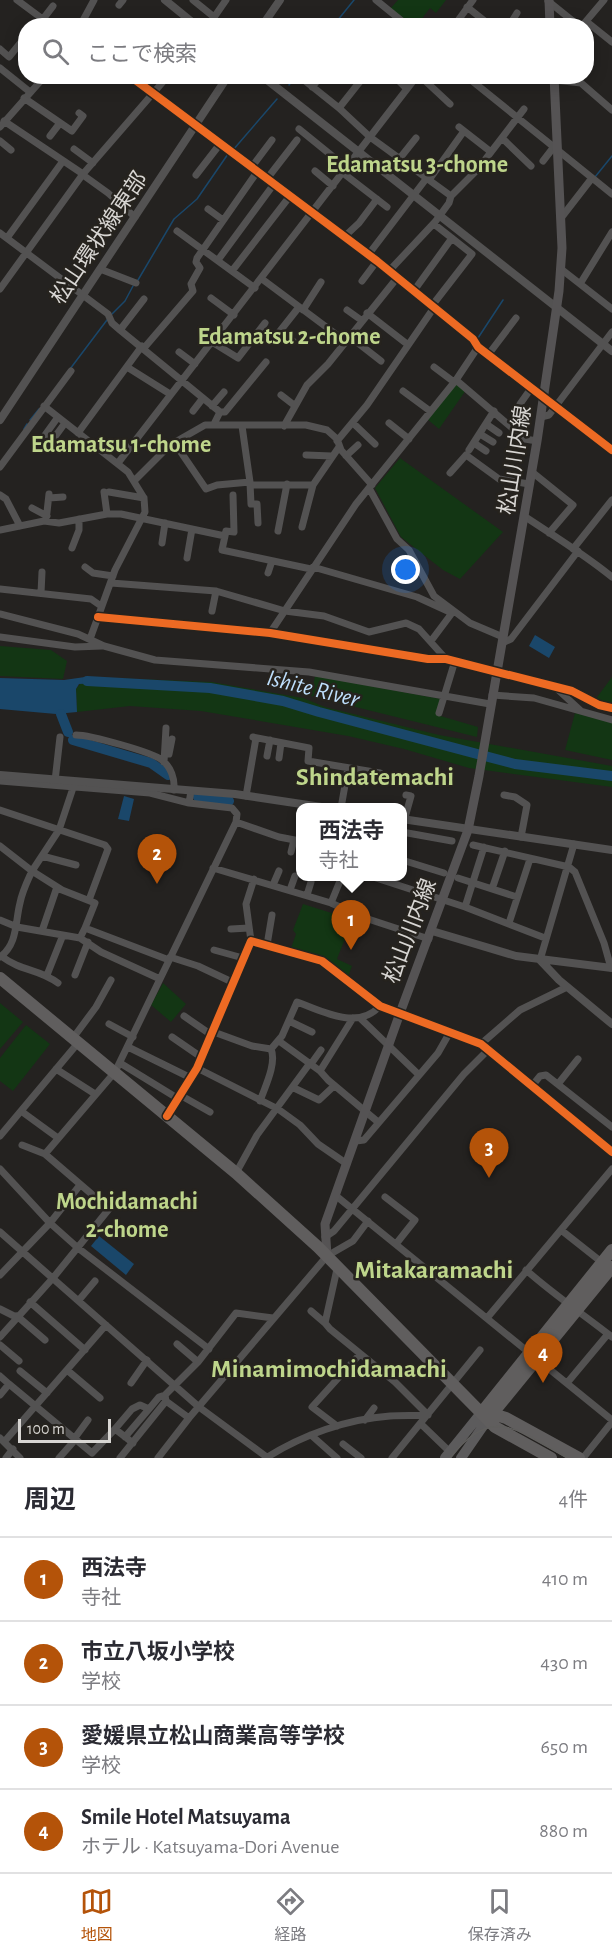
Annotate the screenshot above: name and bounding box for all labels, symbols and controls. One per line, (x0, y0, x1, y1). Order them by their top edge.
search box (18, 18, 594, 84)
icon: search (39, 35, 72, 68)
text: ここで検索 (87, 43, 197, 65)
district label: Edamatsu 3-chome (326, 153, 508, 177)
street label: 松山環状線東部 (46, 167, 151, 308)
district label: Edamatsu 2-chome (197, 325, 381, 349)
street label: 松山川内線 (495, 404, 534, 516)
district label: Edamatsu 1-chome (31, 433, 211, 457)
your location (391, 555, 420, 584)
water label: Ishite River (264, 666, 363, 712)
district label: Shindatemachi (296, 764, 454, 790)
popup (296, 803, 407, 881)
text: 西法寺 (318, 820, 385, 842)
pin: 2 (138, 834, 176, 884)
text: 寺社 (318, 851, 358, 871)
street label: 松山川内線 (379, 875, 440, 986)
pin: 1 (332, 900, 370, 950)
pin: 3 (470, 1128, 508, 1178)
district label: Mochidamachi 2-chome (56, 1190, 198, 1242)
district label: Mitakaramachi (355, 1257, 513, 1283)
pin: 4 (524, 1334, 562, 1383)
district label: Minamimochidamachi (211, 1356, 447, 1382)
scale bar (18, 1416, 111, 1444)
text: 100 m (27, 1421, 65, 1437)
text: 周辺 (24, 1487, 76, 1513)
text: 4件 (558, 1490, 588, 1510)
text: 西法寺 (81, 1557, 147, 1579)
text: 1 (40, 1569, 47, 1589)
text: 410 m (542, 1569, 588, 1589)
text: 寺社 (81, 1588, 121, 1608)
text: 市立八坂小学校 (81, 1641, 235, 1663)
text: 2 (39, 1653, 48, 1673)
text: 430 m (540, 1653, 588, 1673)
text: 学校 (81, 1672, 121, 1692)
text: 愛媛県立松山商業高等学校 (81, 1725, 345, 1747)
text: 3 (39, 1737, 48, 1757)
text: 650 m (540, 1737, 588, 1757)
text: 学校 (81, 1756, 121, 1776)
text: Smile Hotel Matsuyama (81, 1806, 291, 1828)
text: 4 (38, 1821, 49, 1841)
text: 880 m (539, 1821, 588, 1841)
text: ホテル · Katsuyama-Dori Avenue (81, 1837, 339, 1857)
tab: 地図 (80, 1885, 113, 1945)
tab: 経路 (274, 1885, 307, 1945)
tab: 保存済み (468, 1885, 532, 1945)

